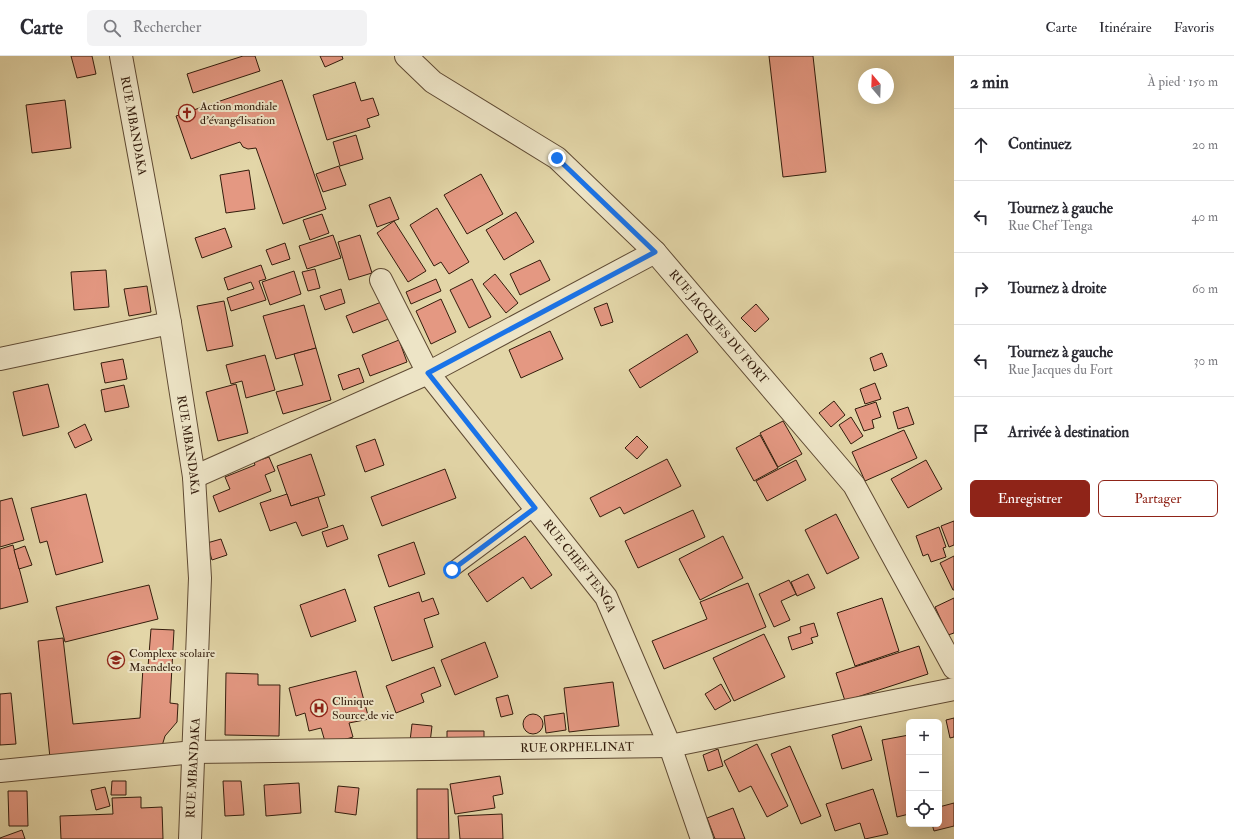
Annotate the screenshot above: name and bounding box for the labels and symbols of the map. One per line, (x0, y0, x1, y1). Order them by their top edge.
north arrow (858, 68, 894, 104)
street label: RUE MBANDAKA (117, 75, 150, 177)
place label: Action mondiale d'évangélisation (199, 99, 277, 128)
church icon: Action mondiale d'évangélisation (177, 103, 197, 123)
route end (548, 149, 566, 167)
street label: RUE JACQUES DU FORT (666, 267, 771, 387)
street label: RUE MBANDAKA (173, 394, 202, 496)
street label: RUE CHEF TENGA (540, 517, 619, 615)
route start (443, 561, 461, 579)
place label: Complexe scolaire Maendeleo (129, 646, 215, 675)
school or university icon: Complexe scolaire Maendeleo (106, 650, 126, 670)
place label: Clinique Source de vie (332, 694, 394, 723)
hospital icon: Clinique Source de vie (309, 698, 329, 718)
street label: RUE MBANDAKA (183, 717, 204, 819)
street label: RUE ORPHELINAT (520, 739, 634, 756)

